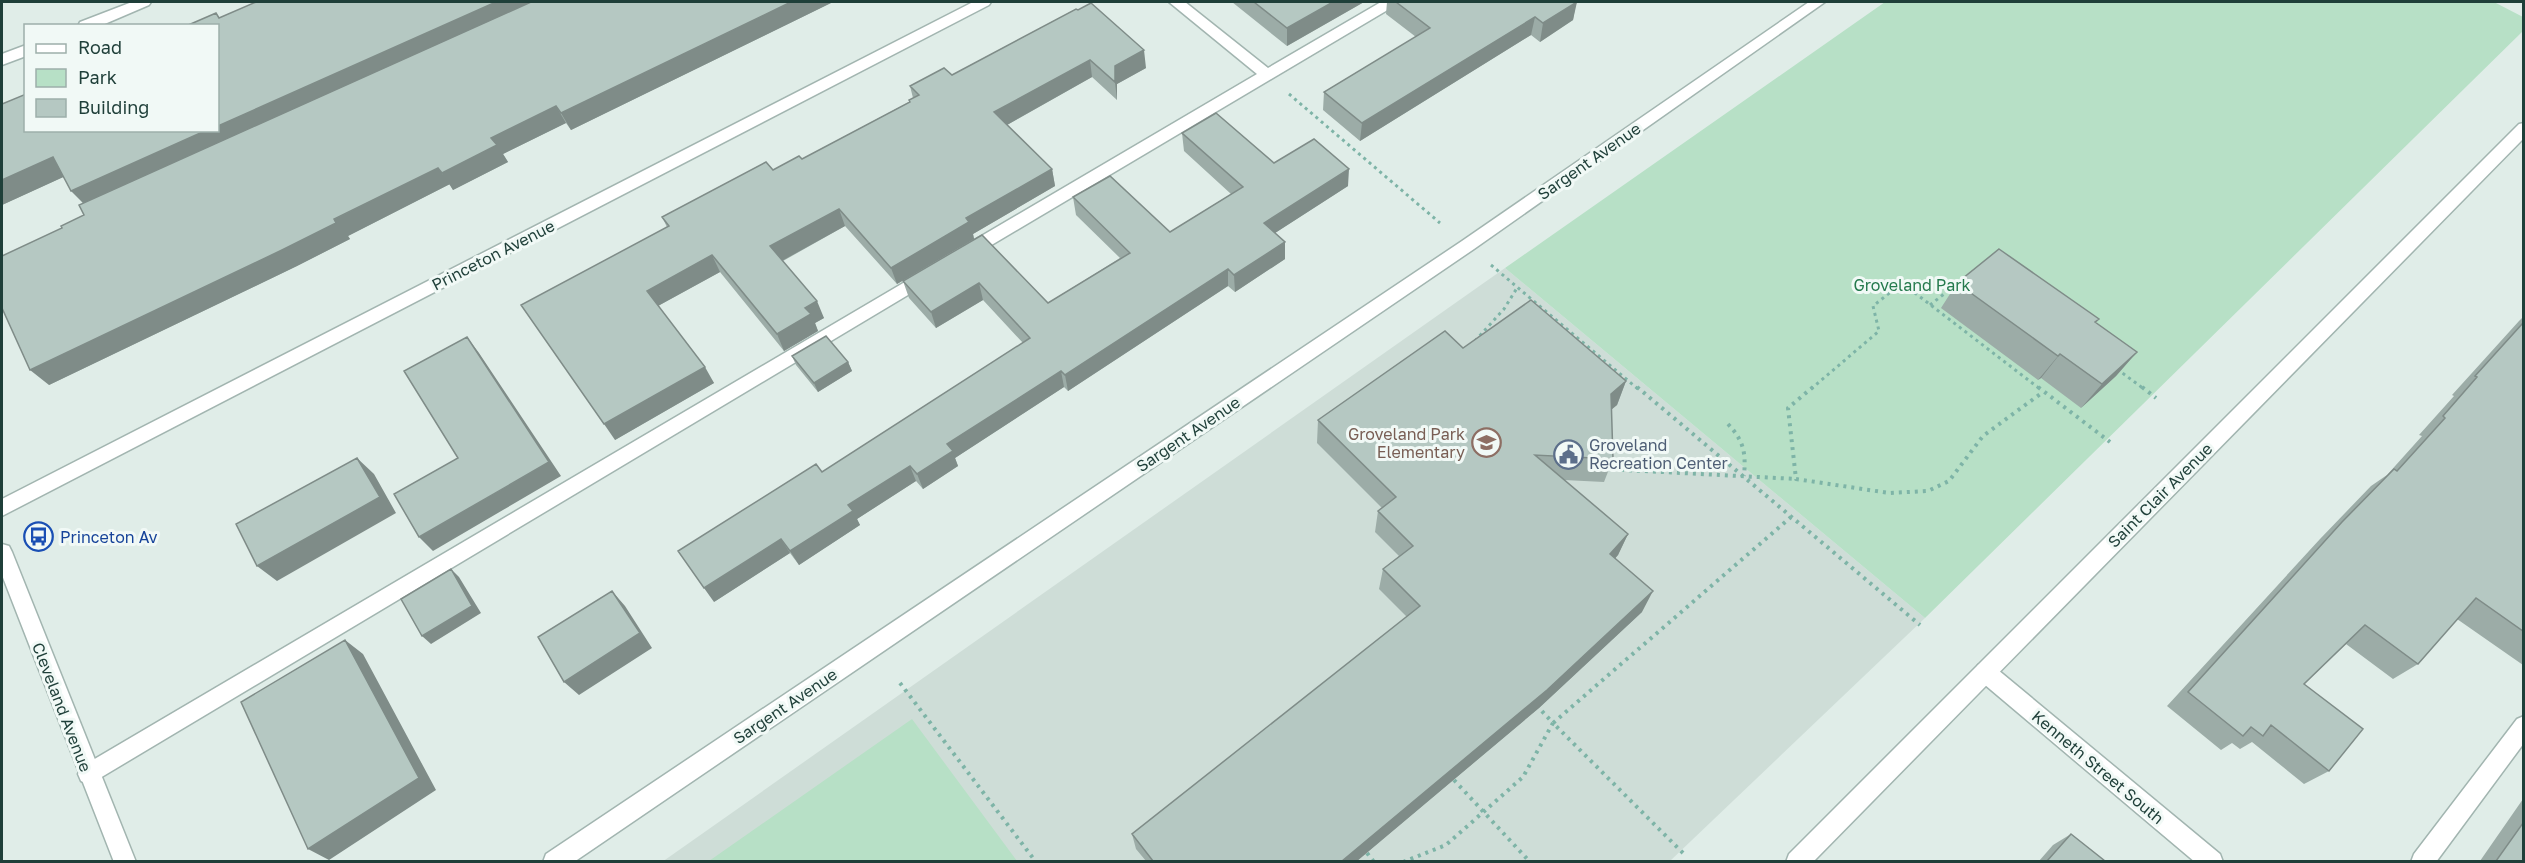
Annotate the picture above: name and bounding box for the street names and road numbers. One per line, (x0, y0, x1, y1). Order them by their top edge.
street label: Sargent Avenue (1534, 118, 1644, 204)
street label: Princeton Avenue (428, 215, 558, 295)
street label: Sargent Avenue (1132, 392, 1244, 476)
street label: Saint Clair Avenue (2104, 439, 2216, 551)
street label: Cleveland Avenue (28, 639, 96, 775)
street label: Sargent Avenue (729, 664, 841, 748)
street label: Kenneth Street South (2028, 706, 2168, 828)

